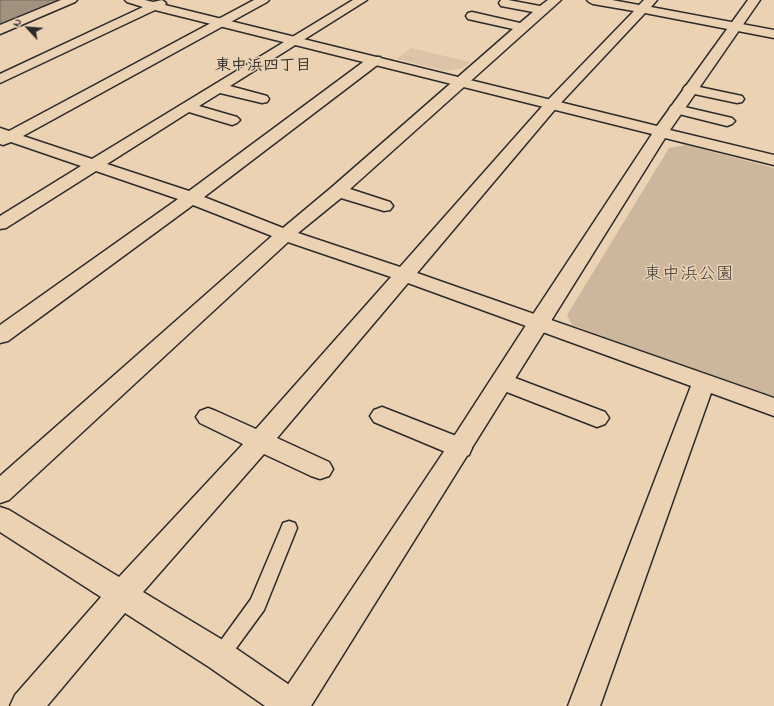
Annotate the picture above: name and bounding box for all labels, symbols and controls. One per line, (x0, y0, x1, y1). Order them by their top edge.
north arrow (8, 8, 48, 48)
text: N (8, 16, 26, 30)
district label: 東中浜四丁目 (215, 57, 311, 77)
park label: 東中浜公園 (644, 265, 734, 287)

